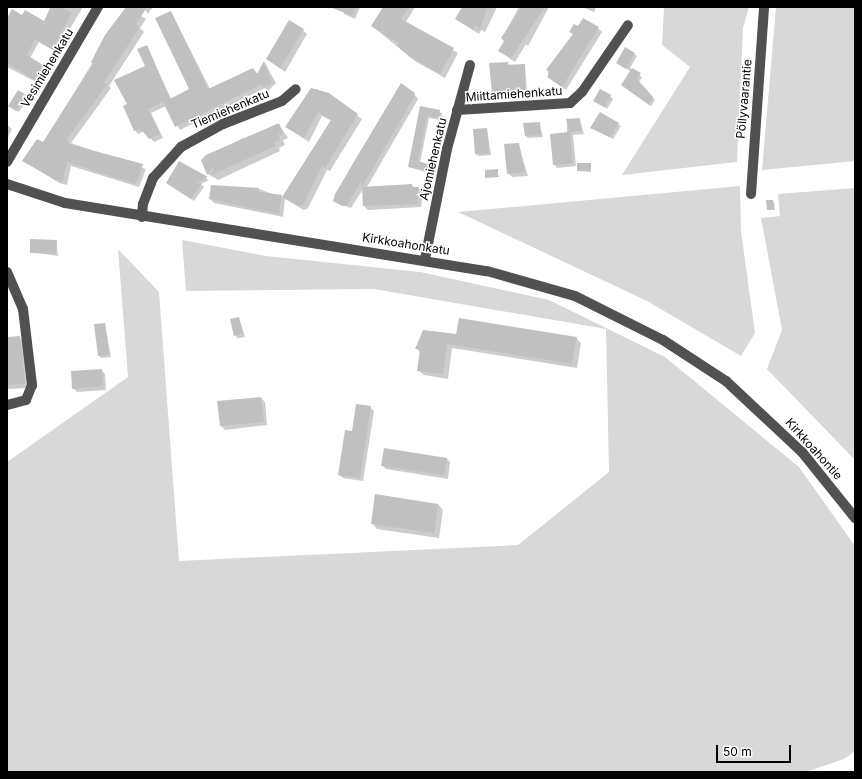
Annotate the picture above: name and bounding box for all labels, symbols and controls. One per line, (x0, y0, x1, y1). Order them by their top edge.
street label: Vesimiehenkatu (18, 26, 76, 110)
street label: Pöllyvaarantie (733, 59, 755, 139)
street label: Miittamiehenkatu (465, 83, 563, 105)
street label: Tiemiehenkatu (189, 86, 271, 132)
street label: Ajomiehenkatu (417, 116, 449, 202)
street label: Kirkkoahonkatu (361, 230, 451, 258)
street label: Kirkkoahontie (783, 415, 845, 483)
scale bar (718, 737, 793, 763)
text: 50 m (723, 744, 752, 759)

